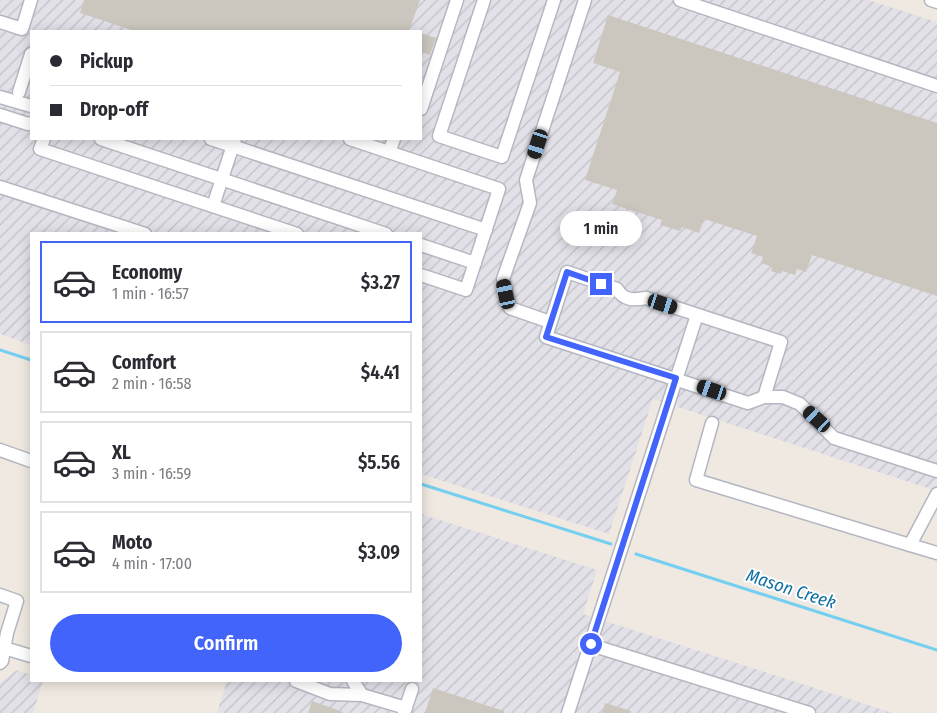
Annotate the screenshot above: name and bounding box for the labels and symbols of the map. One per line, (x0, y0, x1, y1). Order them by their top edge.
car (526, 127, 549, 161)
callout: 1 min (560, 212, 642, 246)
route end (590, 273, 612, 295)
car (495, 278, 516, 310)
car (646, 292, 679, 316)
car (695, 378, 728, 402)
car (800, 403, 833, 435)
water label: Mason Creek (743, 564, 839, 614)
route start (580, 633, 602, 655)

